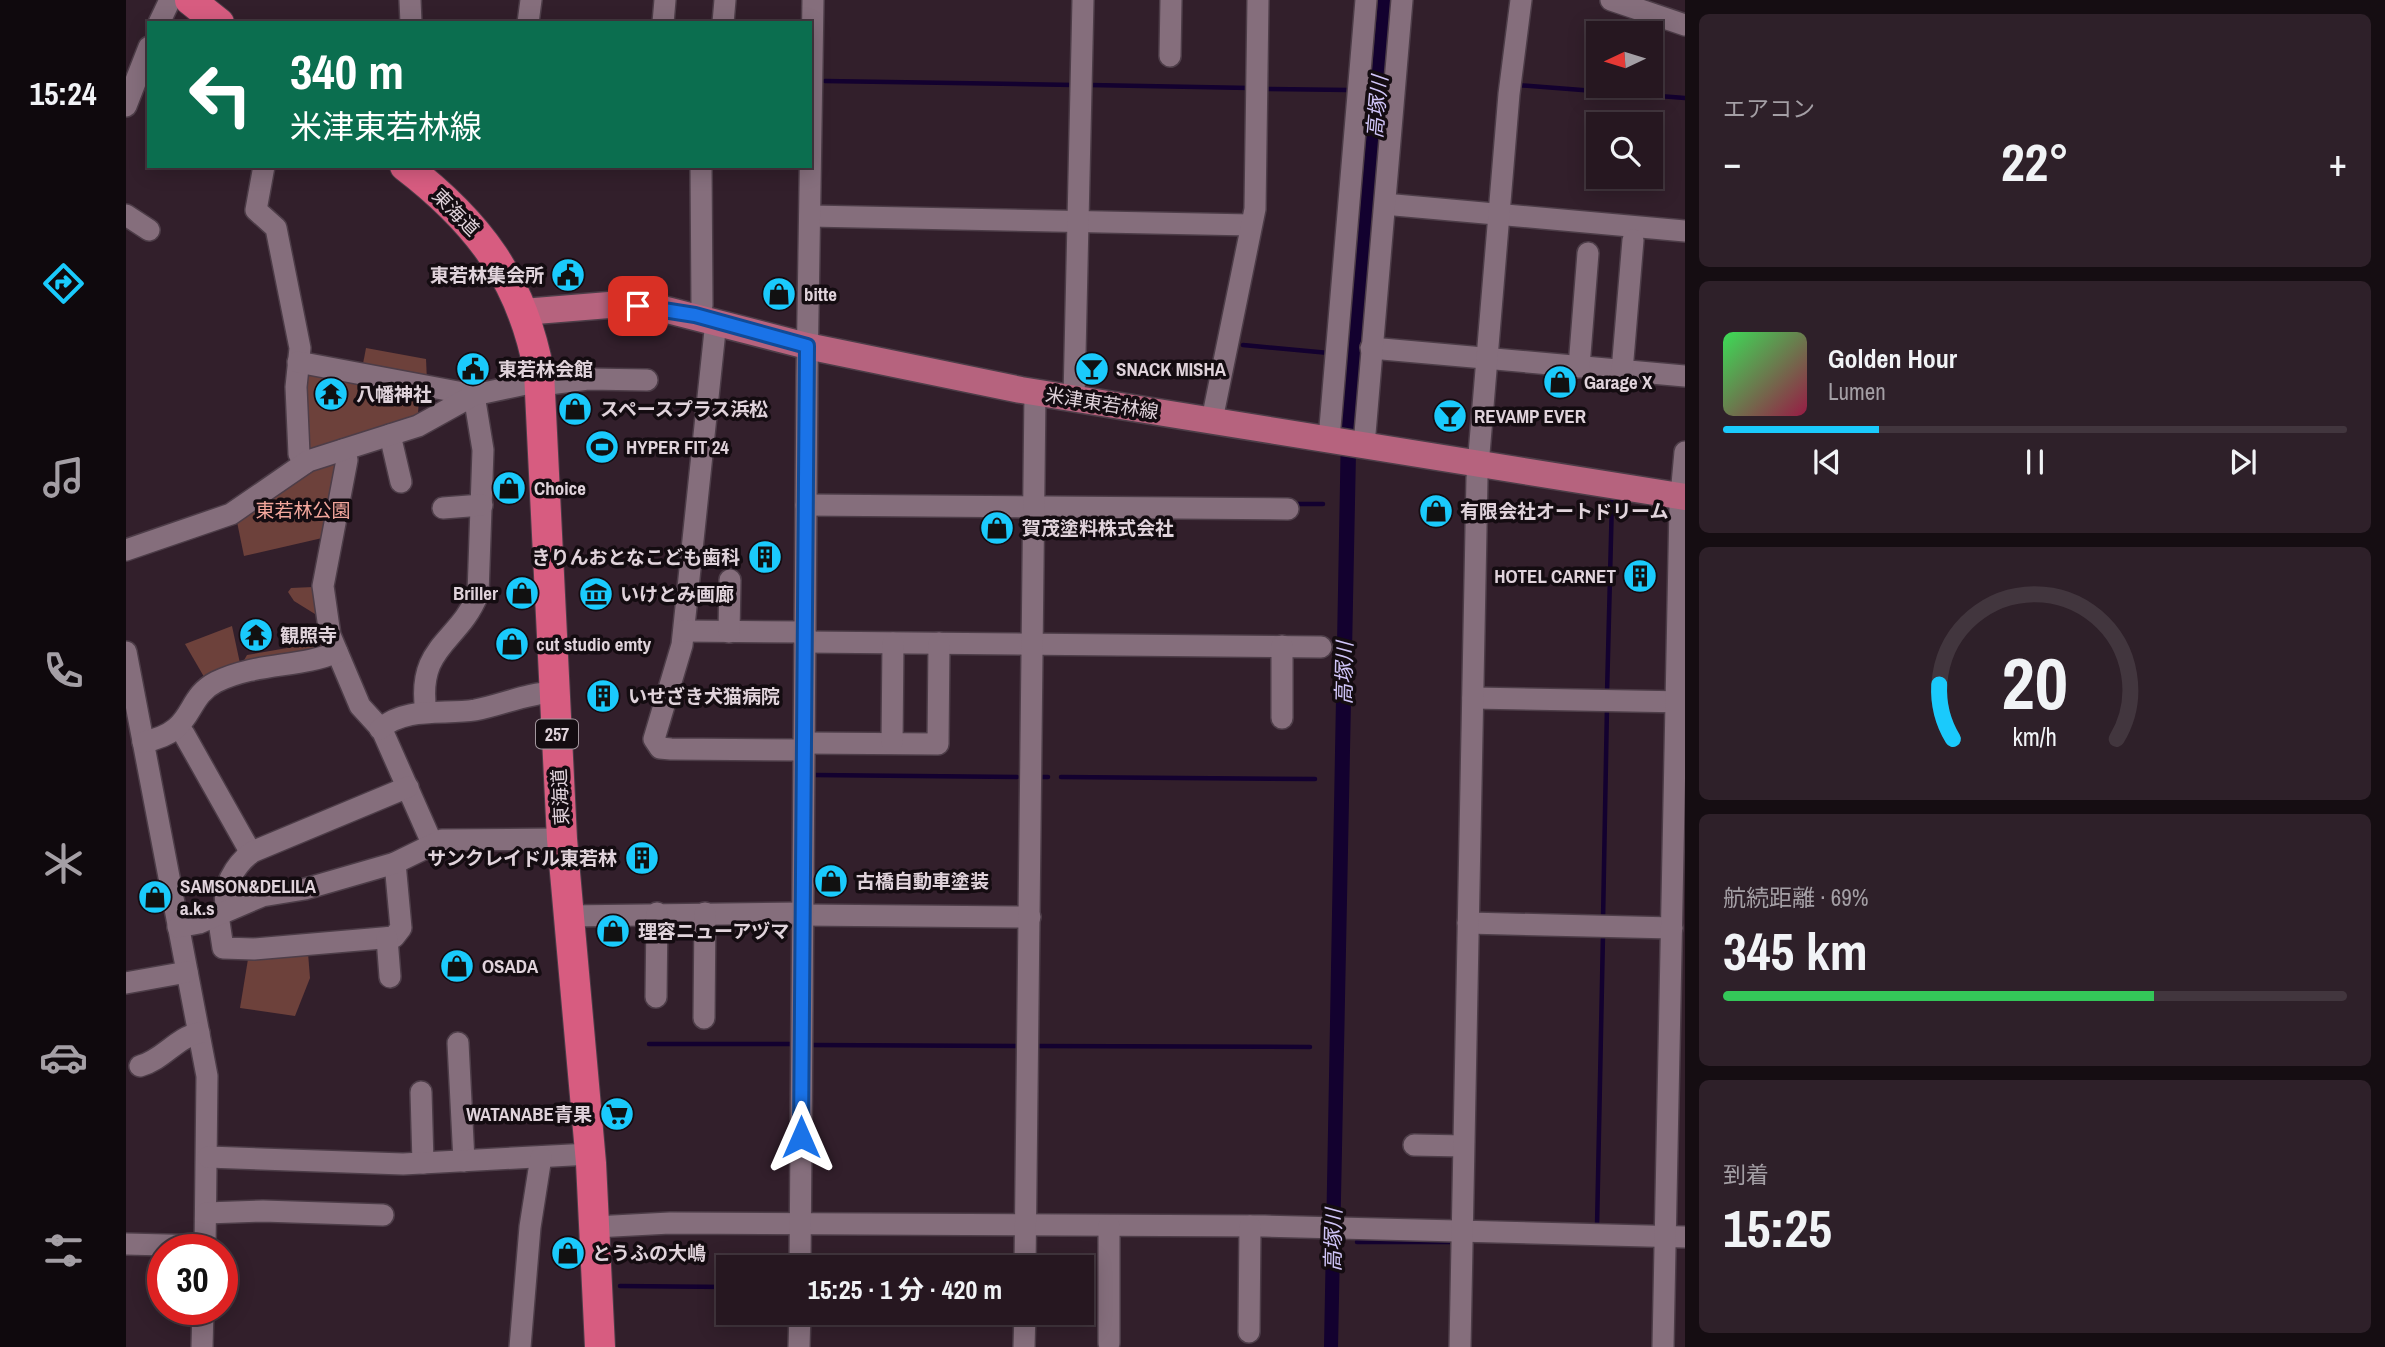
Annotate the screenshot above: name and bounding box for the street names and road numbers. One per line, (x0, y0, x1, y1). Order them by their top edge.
street label: 東海道 (427, 183, 485, 241)
street label: 米津東若林線 (1044, 381, 1160, 425)
road number: 257 (536, 720, 578, 748)
street label: 東海道 (546, 768, 574, 826)

